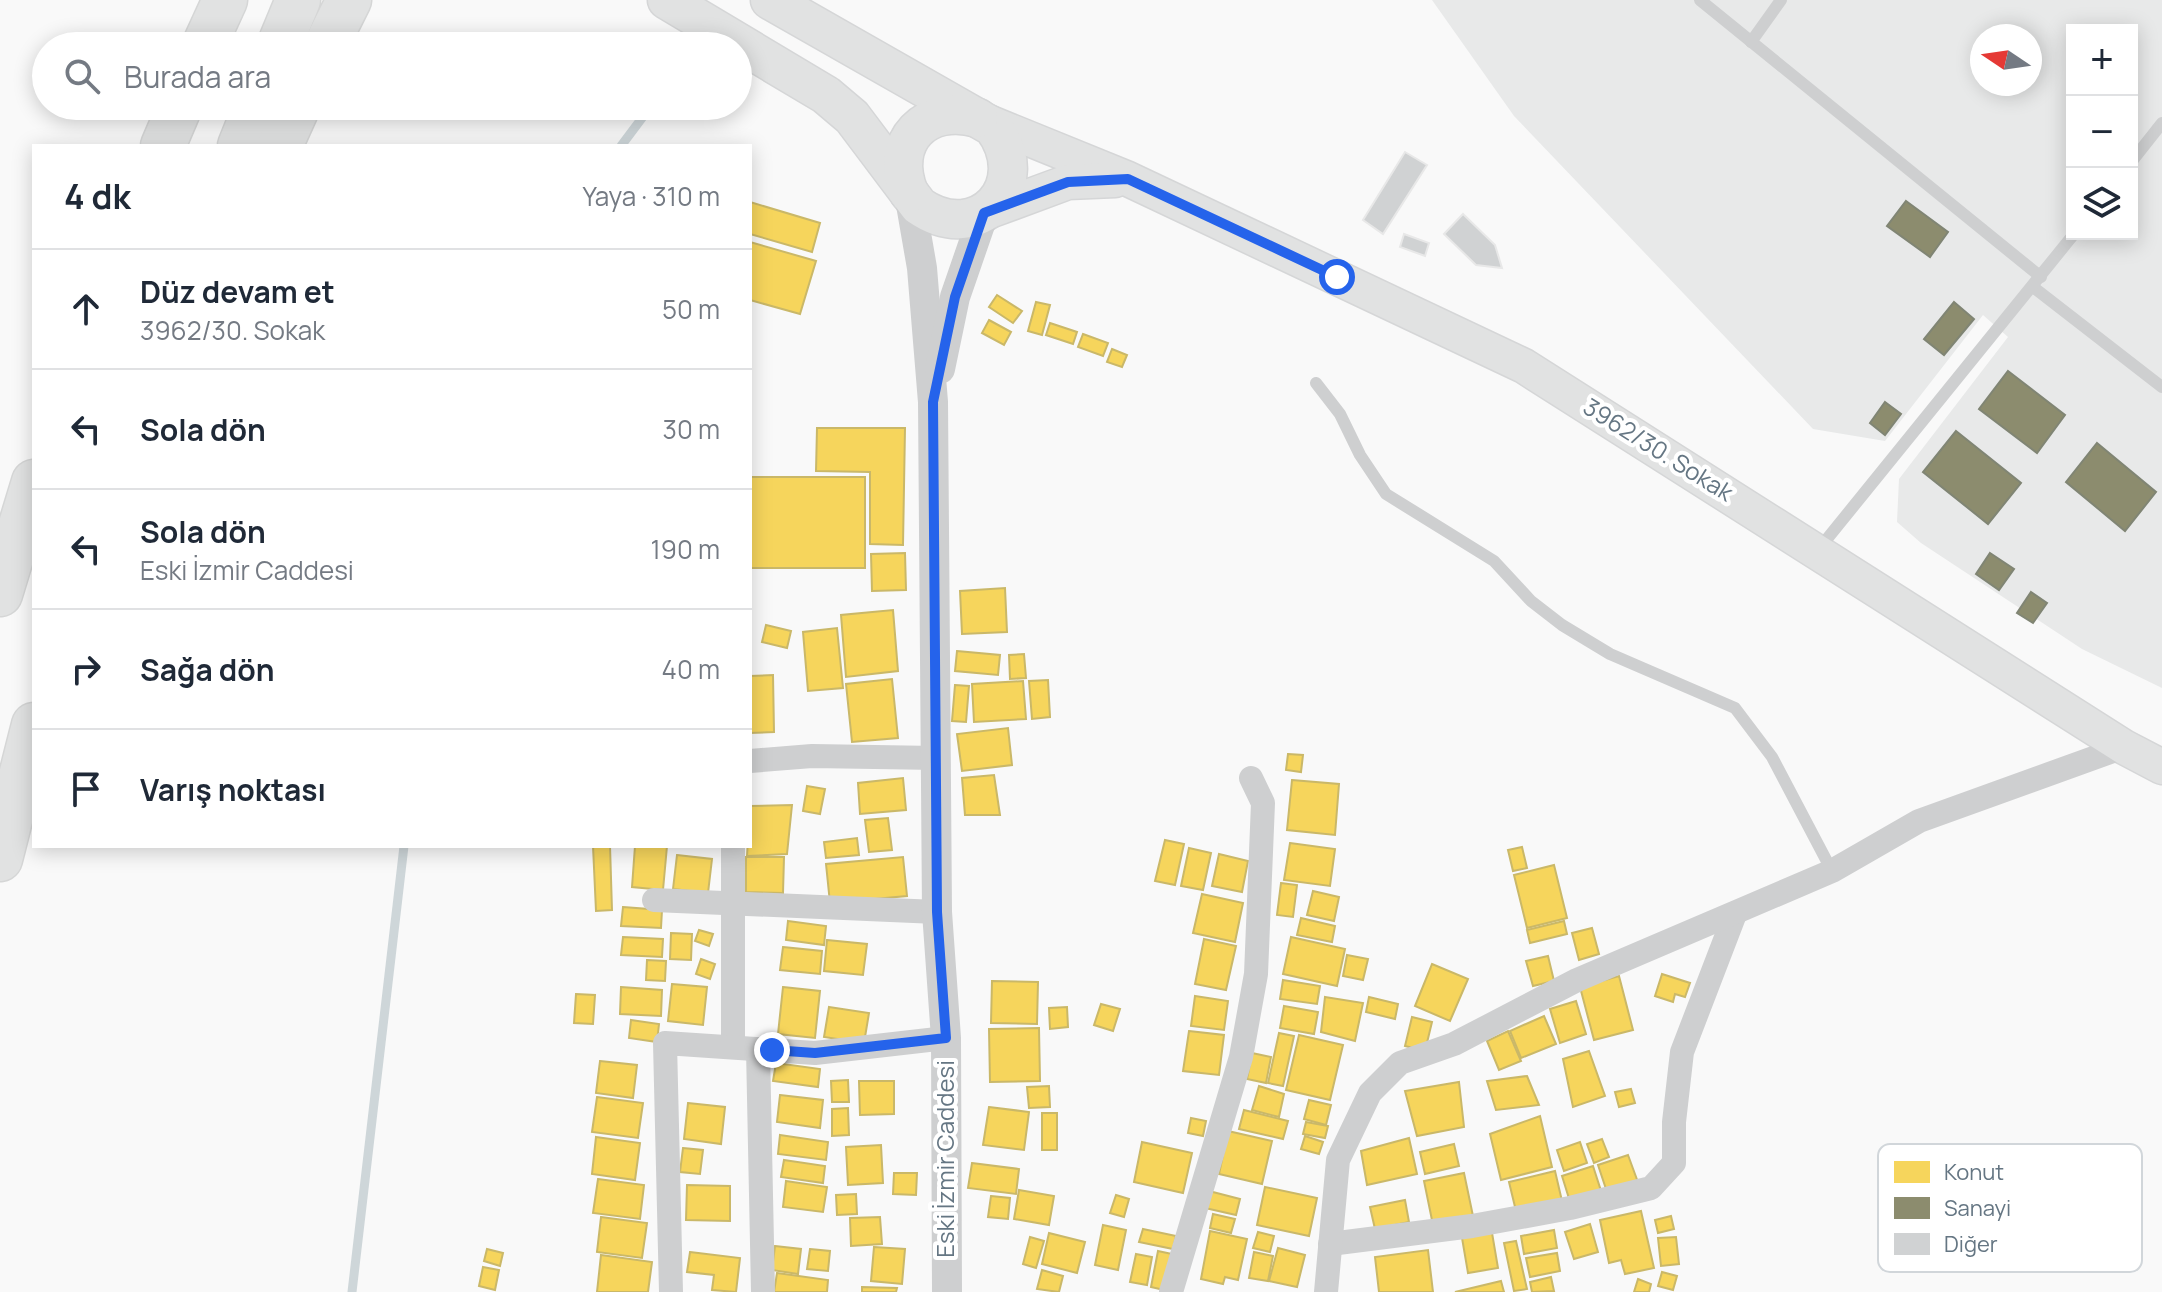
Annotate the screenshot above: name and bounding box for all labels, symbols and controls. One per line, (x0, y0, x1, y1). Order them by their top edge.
north arrow (1970, 24, 2042, 96)
map controls (2066, 24, 2138, 240)
button: + (2066, 24, 2138, 96)
search box (32, 32, 752, 120)
icon: search (60, 54, 104, 98)
text: Burada ara (124, 56, 271, 97)
button: − (2066, 96, 2138, 168)
button: layers (2066, 168, 2138, 240)
text: 4 dk (64, 173, 131, 219)
text: Yaya · 310 m (582, 178, 720, 214)
route start (1319, 259, 1355, 295)
text: Düz devam et (140, 271, 335, 312)
icon: ahead (64, 287, 108, 331)
text: 50 m (662, 291, 720, 327)
text: 3962/30. Sokak (140, 312, 325, 348)
street label: 3962/30. Sokak (1578, 389, 1741, 509)
icon: left (64, 407, 108, 451)
text: Sola dön (140, 409, 266, 450)
text: 30 m (663, 411, 720, 447)
text: Sola dön (140, 511, 266, 552)
icon: left (64, 527, 108, 571)
text: 190 m (651, 531, 720, 567)
text: Eski İzmir Caddesi (140, 552, 354, 588)
icon: right (64, 647, 108, 691)
text: Sağa dön (140, 649, 275, 690)
text: 40 m (662, 651, 720, 687)
icon: arrive (64, 767, 108, 811)
text: Varış noktası (140, 769, 326, 810)
route end (754, 1032, 790, 1068)
street label: Eski İzmir Caddesi (928, 1060, 961, 1258)
legend (1878, 1144, 2142, 1272)
text: Konut (1944, 1157, 2004, 1187)
text: Sanayi (1944, 1193, 2011, 1223)
text: Diğer (1944, 1229, 1998, 1259)

